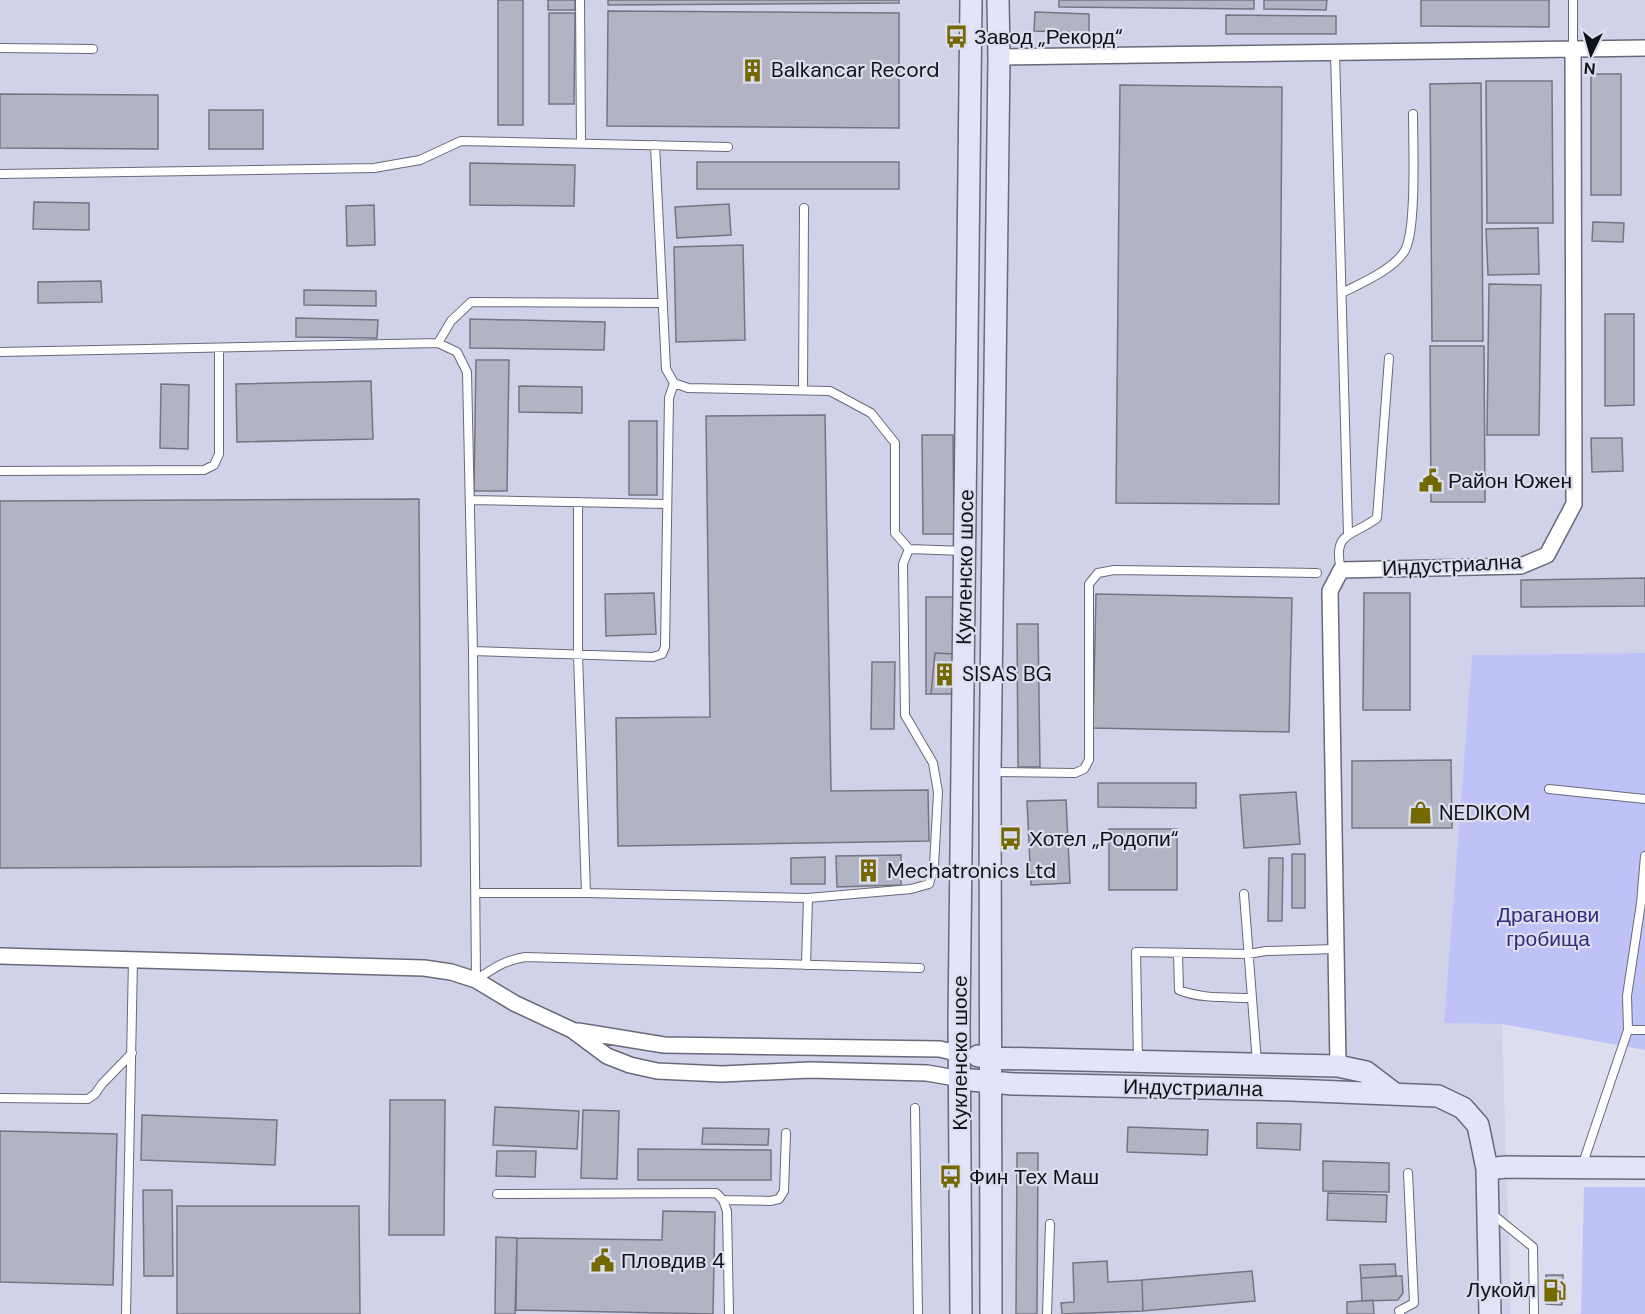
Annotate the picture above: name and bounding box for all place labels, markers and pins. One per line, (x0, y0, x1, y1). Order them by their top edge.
place label: Завод „Рекорд“ (974, 23, 1123, 51)
bus stop icon: Завод „Рекорд“ (943, 24, 969, 50)
place label: Balkancar Record (771, 56, 939, 84)
building icon: Balkancar Record (740, 57, 766, 83)
place label: Район Южен (1448, 467, 1572, 495)
public building icon: Район Южен (1417, 468, 1443, 494)
place label: SISAS BG (962, 660, 1052, 688)
building icon: SISAS BG (931, 661, 957, 687)
place label: NEDIKOM (1439, 799, 1530, 827)
shop icon: NEDIKOM (1408, 800, 1434, 826)
place label: Хотел „Родопи“ (1029, 825, 1179, 853)
bus stop icon: Хотел „Родопи“ (998, 826, 1024, 852)
place label: Mechatronics Ltd (887, 857, 1056, 885)
building icon: Mechatronics Ltd (856, 858, 882, 884)
place label: Фин Тех Маш (969, 1163, 1099, 1191)
bus stop icon: Фин Тех Маш (938, 1164, 964, 1190)
place label: Пловдив 4 (621, 1247, 725, 1275)
public building icon: Пловдив 4 (590, 1248, 616, 1274)
place label: Лукойл (1466, 1276, 1536, 1304)
fuel station icon: Лукойл (1541, 1277, 1567, 1303)

